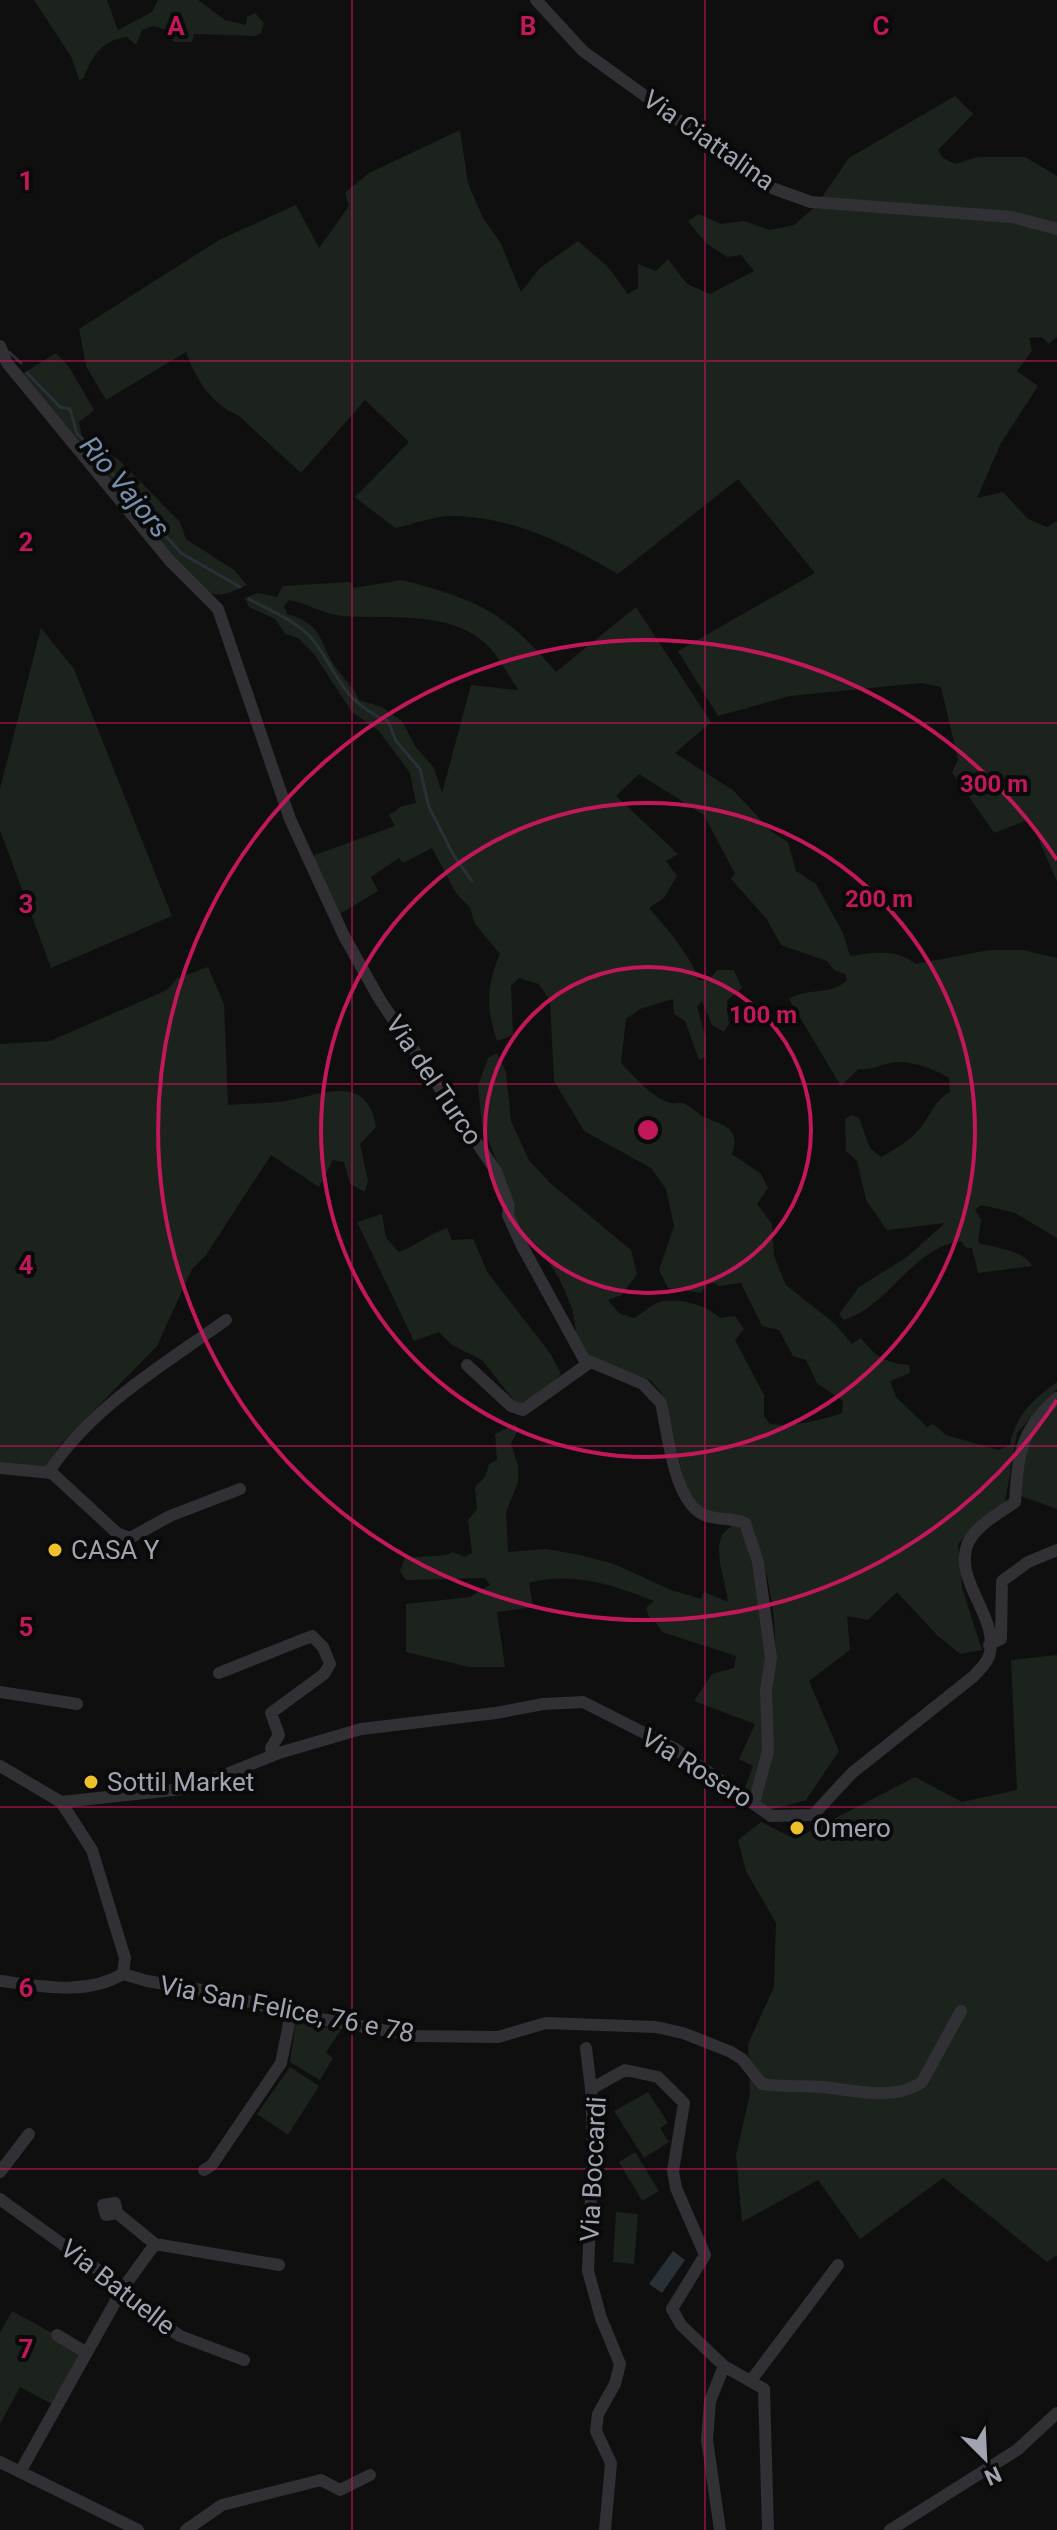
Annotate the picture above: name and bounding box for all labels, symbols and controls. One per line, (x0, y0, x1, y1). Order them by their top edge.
text: A (167, 11, 185, 41)
text: B (520, 11, 536, 41)
text: C (872, 11, 890, 41)
street label: Via Ciattalina (638, 84, 780, 196)
text: 1 (19, 166, 33, 196)
water label: Rio Vajors (73, 430, 177, 544)
text: 2 (19, 527, 33, 557)
text: 300 m (960, 770, 1028, 798)
text: 200 m (845, 885, 913, 913)
text: 3 (19, 889, 33, 919)
text: 100 m (729, 1001, 797, 1029)
street label: Via del Turco (380, 1009, 488, 1151)
centre of rings (634, 1116, 662, 1144)
text: 4 (19, 1250, 34, 1280)
place label: CASA Y (71, 1535, 160, 1565)
marker: CASA Y (46, 1541, 64, 1559)
text: 5 (19, 1612, 33, 1642)
street label: Via Rosero (636, 1722, 758, 1814)
place label: Sottil Market (107, 1767, 254, 1797)
marker: Sottil Market (82, 1773, 100, 1791)
place label: Omero (813, 1813, 891, 1843)
marker: Omero (788, 1819, 806, 1837)
street label: Via San Felice, 76 e 78 (157, 1970, 417, 2048)
text: 6 (19, 1973, 34, 2003)
street label: Via Boccardi (574, 2096, 612, 2242)
street label: Via Batuelle (55, 2233, 181, 2341)
text: 7 (19, 2334, 33, 2364)
north arrow (945, 2418, 1025, 2498)
text: N (981, 2461, 1005, 2490)

